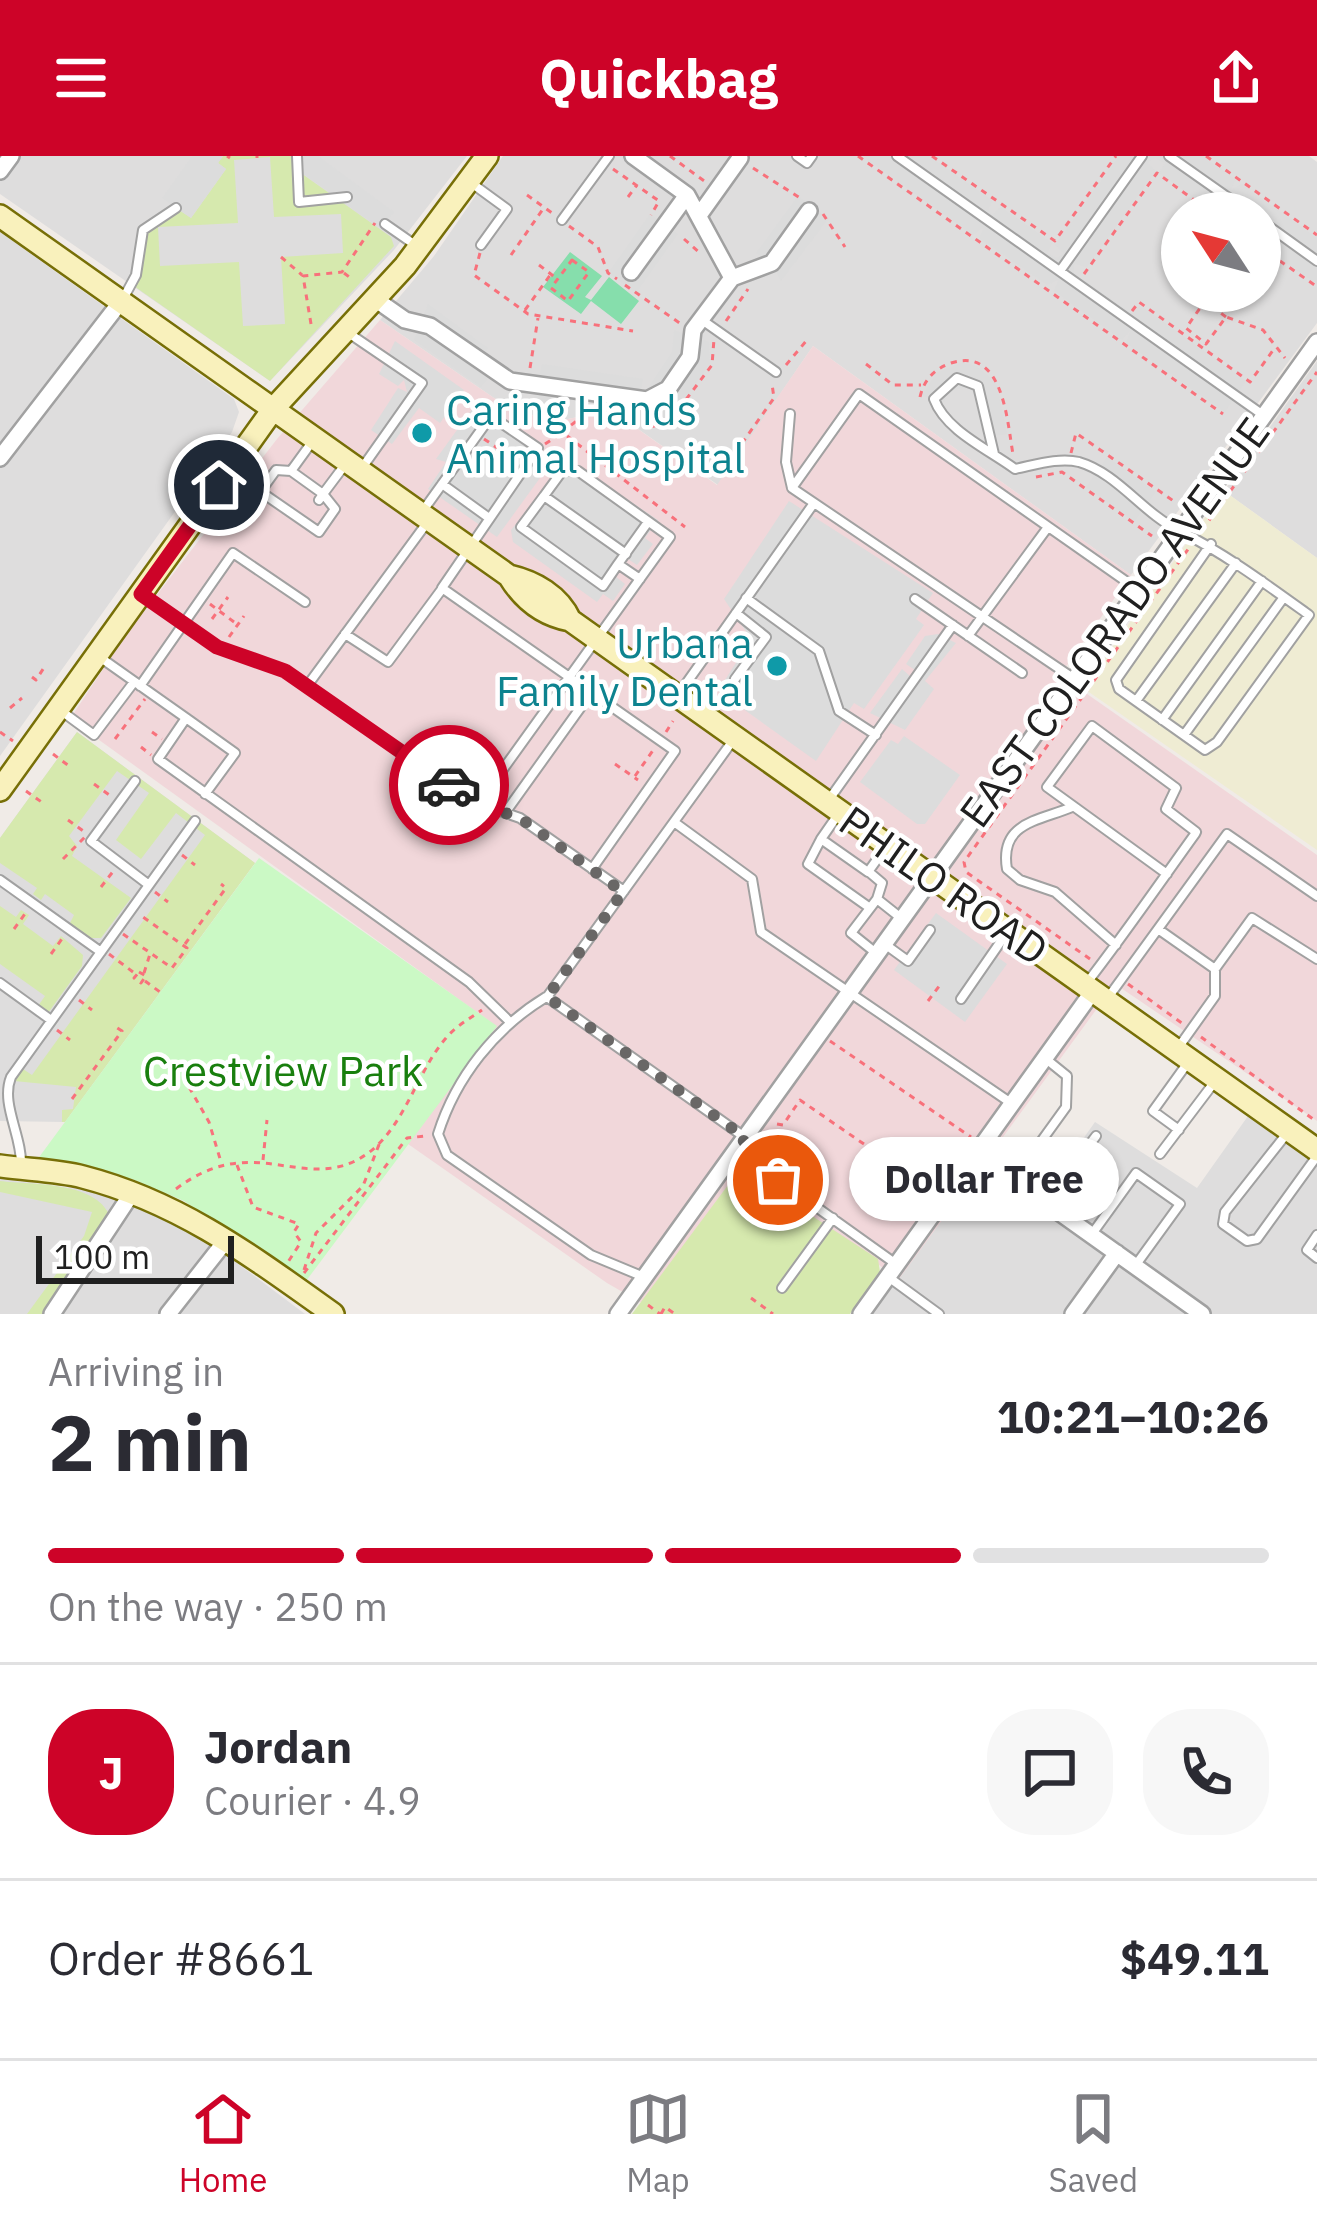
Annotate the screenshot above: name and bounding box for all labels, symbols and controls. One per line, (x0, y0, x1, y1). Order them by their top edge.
text: Quickbag (539, 43, 778, 113)
icon: menu (48, 45, 114, 111)
icon: share (1203, 45, 1269, 111)
north arrow (1161, 192, 1281, 312)
map controls (1161, 192, 1281, 312)
place label: Caring Hands Animal Hospital (446, 382, 745, 485)
street label: EAST COLORADO AVENUE (947, 406, 1281, 838)
marker: Caring Hands Animal Hospital (409, 420, 435, 446)
pin (168, 434, 270, 536)
icon: home (186, 452, 252, 518)
place label: Urbana Family Dental (496, 615, 753, 718)
marker: Urbana Family Dental (764, 653, 790, 679)
courier (389, 725, 509, 845)
icon: car (416, 752, 482, 818)
street label: PHILO ROAD (829, 793, 1059, 977)
park label: Crestview Park (143, 1043, 423, 1098)
pin (727, 1129, 829, 1231)
callout: Dollar Tree (850, 1138, 1120, 1222)
icon: bag (745, 1147, 811, 1213)
text: Dollar Tree (884, 1153, 1084, 1204)
scale bar (36, 1230, 234, 1283)
text: 100 m (54, 1235, 150, 1278)
text: Arriving in (48, 1346, 224, 1397)
text: 10:21–10:26 (997, 1387, 1269, 1445)
text: 2 min (48, 1391, 252, 1492)
text: On the way · 250 m (48, 1581, 388, 1632)
button: chat (987, 1709, 1113, 1835)
button: phone (1143, 1709, 1269, 1835)
text: Jordan (204, 1717, 352, 1775)
text: J (98, 1743, 124, 1801)
text: Courier · 4.9 (204, 1775, 421, 1826)
text: Order #8661 (48, 1929, 314, 1987)
text: $49.11 (1120, 1929, 1269, 1987)
tab: Home (179, 2086, 267, 2201)
tab: Map (625, 2086, 691, 2201)
tab: Saved (1048, 2086, 1138, 2201)

